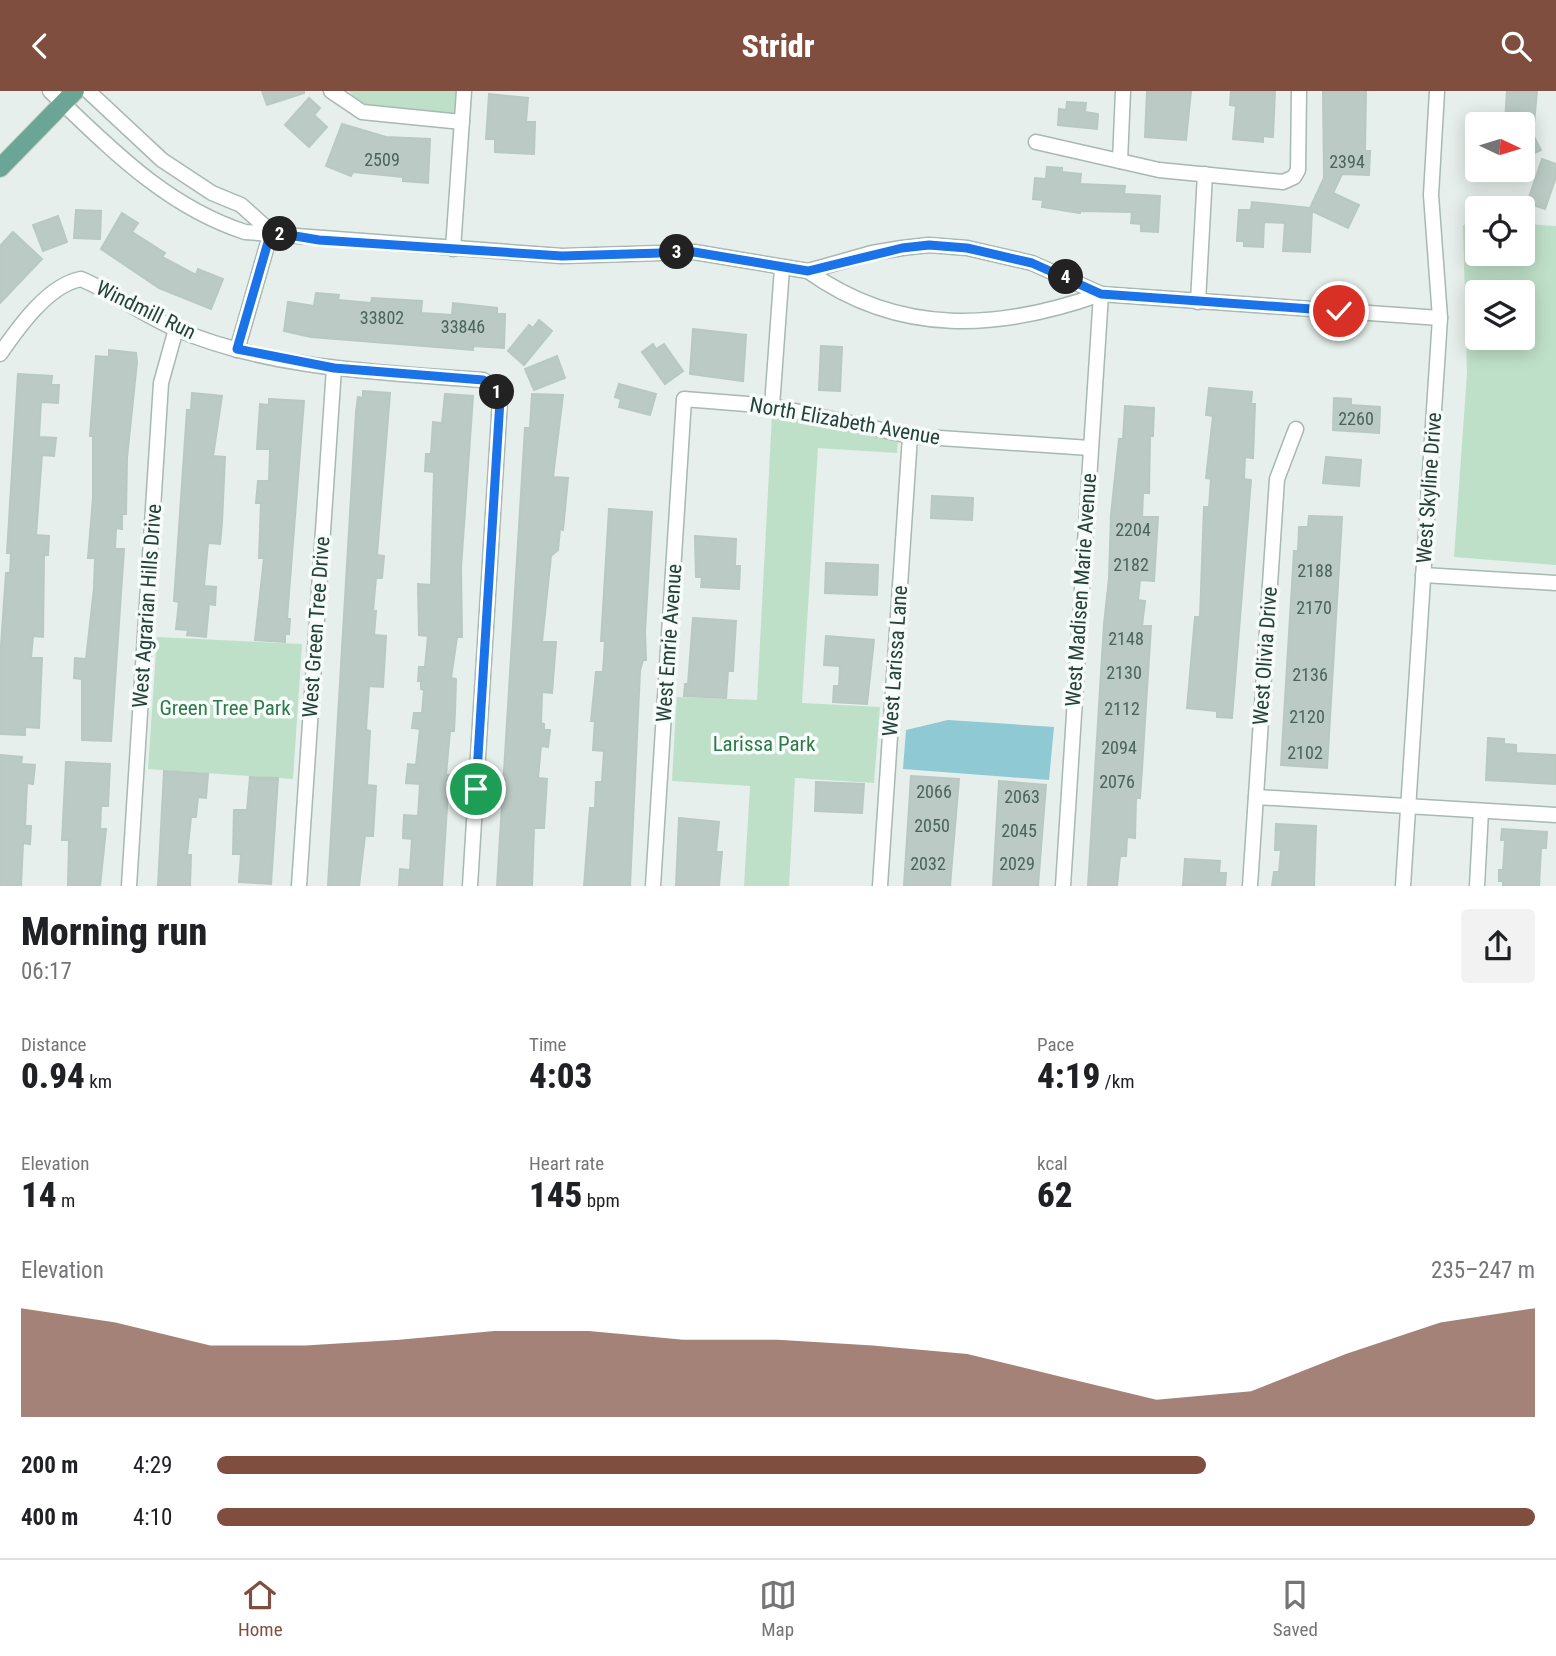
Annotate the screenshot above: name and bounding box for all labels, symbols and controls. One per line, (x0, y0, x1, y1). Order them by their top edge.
icon: back (21, 27, 59, 65)
text: Stridr (741, 27, 815, 65)
icon: search (1497, 27, 1535, 65)
north arrow (1465, 112, 1535, 182)
map controls (1465, 112, 1535, 350)
house number: 2509 (364, 149, 400, 170)
house number: 2394 (1329, 151, 1365, 172)
button: locate (1465, 196, 1535, 266)
pin: 2 (262, 216, 298, 251)
text: 2 (275, 222, 284, 245)
pin: 3 (660, 235, 694, 269)
text: 3 (672, 240, 681, 263)
pin: 4 (1048, 259, 1084, 295)
text: 4 (1061, 265, 1070, 288)
street label: Windmill Run (92, 276, 200, 344)
button: layers (1465, 280, 1535, 350)
pin (1309, 281, 1369, 341)
icon: check (1320, 292, 1358, 330)
house number: 33802 (360, 307, 404, 328)
house number: 33846 (441, 316, 485, 337)
pin: 1 (480, 375, 514, 409)
text: 1 (492, 380, 501, 403)
street label: North Elizabeth Avenue (748, 392, 942, 450)
house number: 2260 (1338, 408, 1374, 429)
street label: West Skyline Drive (1412, 411, 1446, 564)
street label: West Madisen Marie Avenue (1061, 472, 1101, 708)
street label: West Agrarian Hills Drive (128, 503, 166, 709)
house number: 2204 (1115, 519, 1151, 540)
street label: West Green Tree Drive (298, 535, 334, 719)
house number: 2182 (1113, 554, 1149, 575)
house number: 2188 (1297, 560, 1333, 581)
street label: West Emrie Avenue (651, 563, 687, 723)
street label: West Larissa Lane (878, 584, 912, 737)
street label: West Olivia Drive (1248, 586, 1282, 726)
house number: 2170 (1296, 597, 1332, 618)
house number: 2148 (1108, 628, 1144, 649)
house number: 2130 (1106, 662, 1142, 683)
house number: 2136 (1292, 664, 1328, 685)
park label: Green Tree Park (159, 696, 291, 720)
house number: 2112 (1104, 698, 1140, 719)
house number: 2120 (1289, 706, 1325, 727)
park label: Larissa Park (713, 732, 816, 756)
house number: 2094 (1101, 737, 1137, 758)
house number: 2102 (1287, 742, 1323, 763)
pin (446, 759, 506, 819)
icon: arrive (457, 770, 495, 808)
house number: 2076 (1099, 771, 1135, 792)
house number: 2066 (916, 781, 952, 802)
house number: 2063 (1004, 786, 1040, 807)
house number: 2050 (914, 815, 950, 836)
house number: 2045 (1001, 820, 1037, 841)
house number: 2032 (910, 853, 946, 874)
house number: 2029 (999, 853, 1035, 874)
button: share (1461, 909, 1535, 983)
text: Morning run (21, 910, 207, 954)
text: 06:17 (21, 958, 72, 985)
text: Distance (21, 1033, 86, 1056)
text: Time (529, 1033, 566, 1056)
text: Pace (1037, 1033, 1074, 1056)
text: 0.94 (21, 1056, 85, 1097)
text: 4:03 (529, 1056, 592, 1097)
text: 4:19 (1037, 1056, 1100, 1097)
text: km (85, 1070, 112, 1093)
text: /km (1100, 1070, 1135, 1093)
text: Elevation (21, 1152, 89, 1175)
text: Heart rate (529, 1152, 604, 1175)
text: kcal (1037, 1152, 1068, 1175)
text: 14 (21, 1175, 57, 1216)
text: 145 (529, 1175, 582, 1216)
text: 62 (1037, 1175, 1073, 1216)
text: m (57, 1189, 75, 1212)
text: bpm (582, 1189, 620, 1212)
text: Elevation (21, 1257, 104, 1284)
text: 235–247 m (1431, 1257, 1535, 1284)
text: 200 m (21, 1452, 78, 1479)
text: 4:29 (133, 1452, 172, 1479)
text: 400 m (21, 1504, 78, 1531)
text: 4:10 (133, 1504, 172, 1531)
tab: Home (238, 1576, 283, 1641)
tab: Map (759, 1576, 797, 1641)
tab: Saved (1273, 1576, 1318, 1641)

